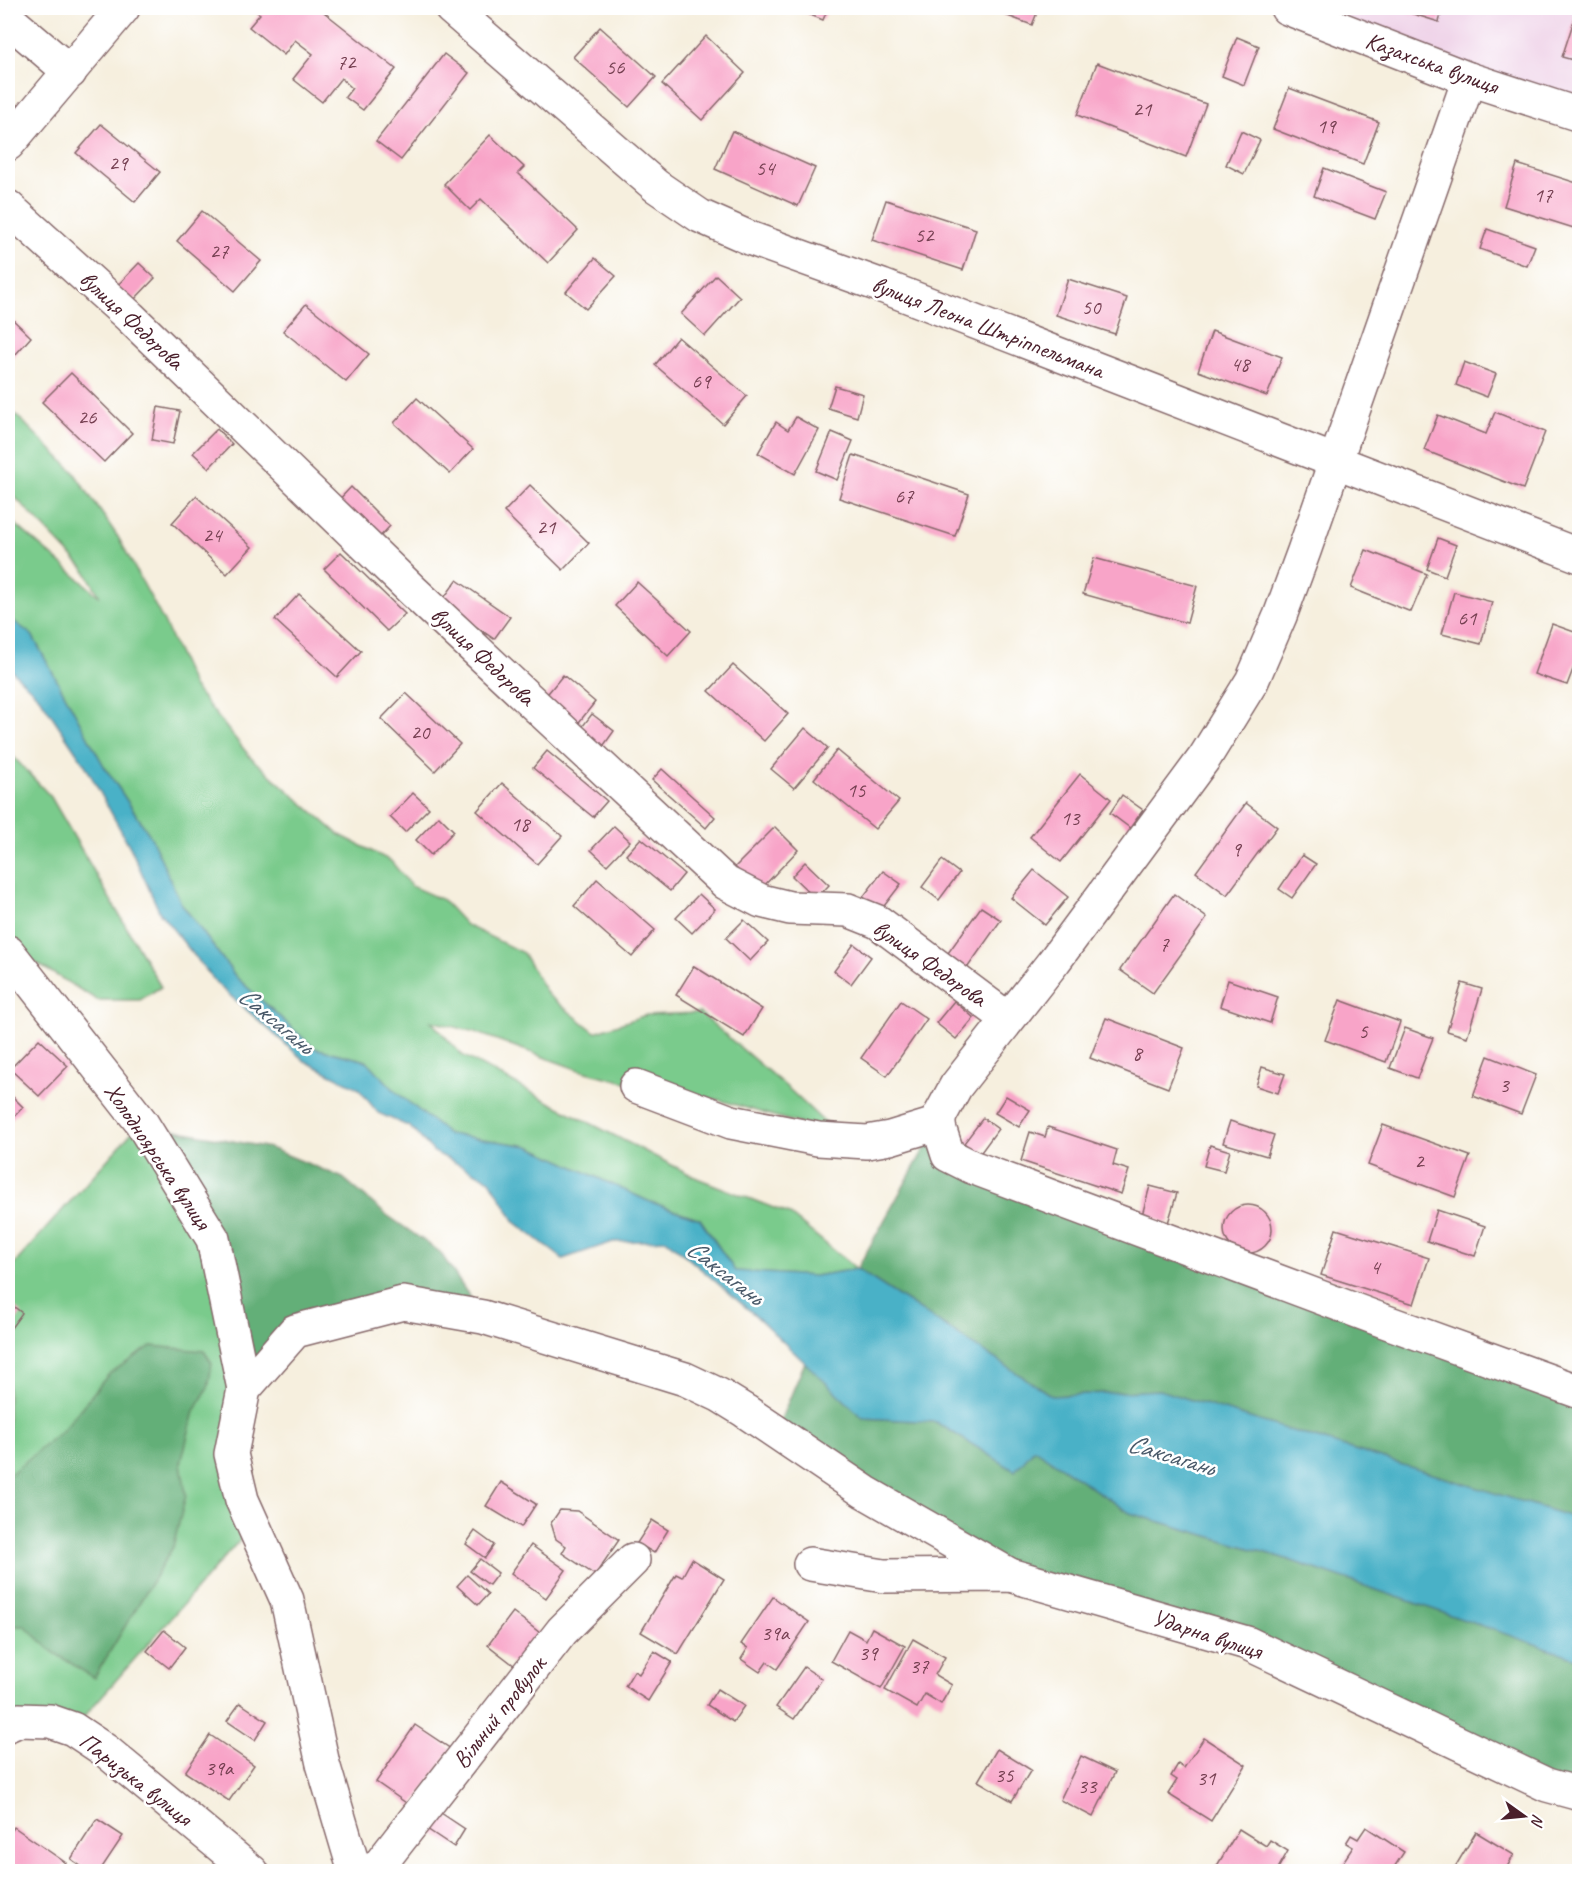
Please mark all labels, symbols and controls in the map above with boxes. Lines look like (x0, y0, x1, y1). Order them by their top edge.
street label: Казахська вулиця (1361, 25, 1504, 102)
house number: 72 (337, 49, 357, 75)
house number: 56 (606, 54, 625, 80)
house number: 21 (1133, 96, 1153, 122)
house number: 19 (1317, 113, 1337, 139)
house number: 29 (109, 150, 129, 176)
house number: 54 (756, 155, 777, 181)
house number: 17 (1534, 182, 1554, 208)
house number: 52 (915, 222, 935, 248)
house number: 27 (210, 238, 230, 264)
street label: вулиця Федорова (74, 264, 192, 377)
street label: вулиця Леона Штріппельмана (868, 269, 1110, 386)
house number: 50 (1082, 294, 1102, 320)
house number: 48 (1231, 351, 1252, 377)
house number: 69 (692, 368, 712, 394)
house number: 26 (78, 404, 97, 430)
house number: 67 (895, 483, 915, 509)
house number: 21 (537, 514, 557, 540)
house number: 24 (203, 522, 224, 548)
street label: вулиця Федорова (425, 600, 543, 713)
house number: 61 (1458, 605, 1478, 631)
house number: 20 (411, 719, 431, 745)
house number: 15 (847, 777, 867, 803)
house number: 13 (1061, 805, 1081, 831)
house number: 18 (511, 811, 532, 837)
house number: 9 (1231, 836, 1242, 862)
street label: вулиця Федорова (867, 913, 994, 1014)
house number: 7 (1159, 931, 1170, 957)
water label: Саксагань (232, 979, 323, 1063)
house number: 5 (1358, 1018, 1369, 1044)
house number: 8 (1132, 1040, 1144, 1066)
house number: 3 (1499, 1072, 1510, 1098)
street label: Холодноярська вулиця (98, 1077, 219, 1236)
house number: 2 (1414, 1148, 1425, 1174)
water label: Саксагань (680, 1232, 772, 1314)
house number: 4 (1370, 1254, 1382, 1280)
water label: Саксагань (1124, 1426, 1221, 1485)
street label: Ударна вулиця (1148, 1602, 1267, 1666)
house number: 39а (761, 1620, 791, 1646)
house number: 39 (859, 1640, 879, 1666)
street label: Вільний провулок (446, 1648, 554, 1774)
house number: 37 (910, 1653, 930, 1679)
street label: Паризька вулиця (73, 1726, 200, 1834)
house number: 39а (205, 1755, 235, 1781)
house number: 35 (995, 1762, 1015, 1788)
house number: 31 (1197, 1765, 1217, 1791)
house number: 33 (1078, 1773, 1098, 1799)
north arrow (1494, 1786, 1554, 1846)
text: N (1526, 1812, 1548, 1830)

